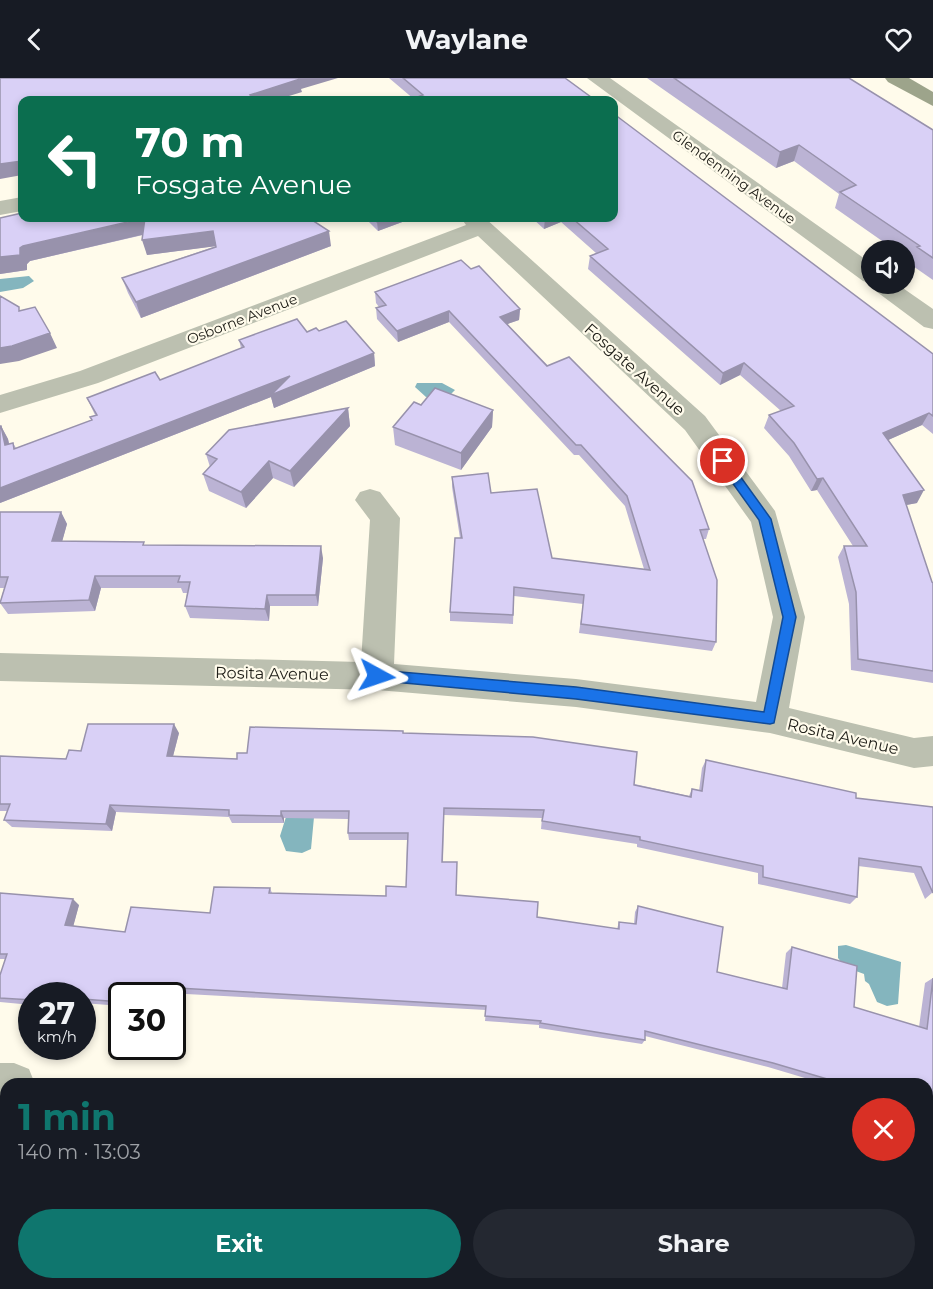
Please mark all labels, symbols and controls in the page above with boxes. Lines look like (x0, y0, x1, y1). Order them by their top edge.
icon: back (18, 23, 51, 56)
text: Waylane (405, 23, 528, 56)
icon: heart (882, 23, 915, 56)
text: 70 m (135, 116, 245, 168)
icon: left (36, 120, 114, 198)
street label: Glendenning Avenue (669, 126, 799, 228)
text: Fosgate Avenue (135, 168, 352, 201)
map controls (861, 240, 915, 294)
button: sound (861, 240, 915, 294)
street label: Osborne Avenue (184, 290, 300, 348)
street label: Fosgate Avenue (581, 319, 689, 419)
pin (697, 435, 748, 486)
icon: arrive (706, 444, 739, 477)
position arrow (345, 644, 409, 708)
street label: Rosita Avenue (215, 663, 329, 684)
street label: Rosita Avenue (785, 714, 900, 759)
speed limit sign: 30 (108, 982, 186, 1060)
text: 27 (39, 995, 75, 1032)
text: km/h (37, 1027, 77, 1046)
text: 1 min (18, 1095, 116, 1139)
button: close (852, 1098, 915, 1161)
text: 140 m · 13:03 (18, 1140, 141, 1164)
button: Exit (18, 1209, 461, 1278)
button: Share (473, 1209, 915, 1278)

